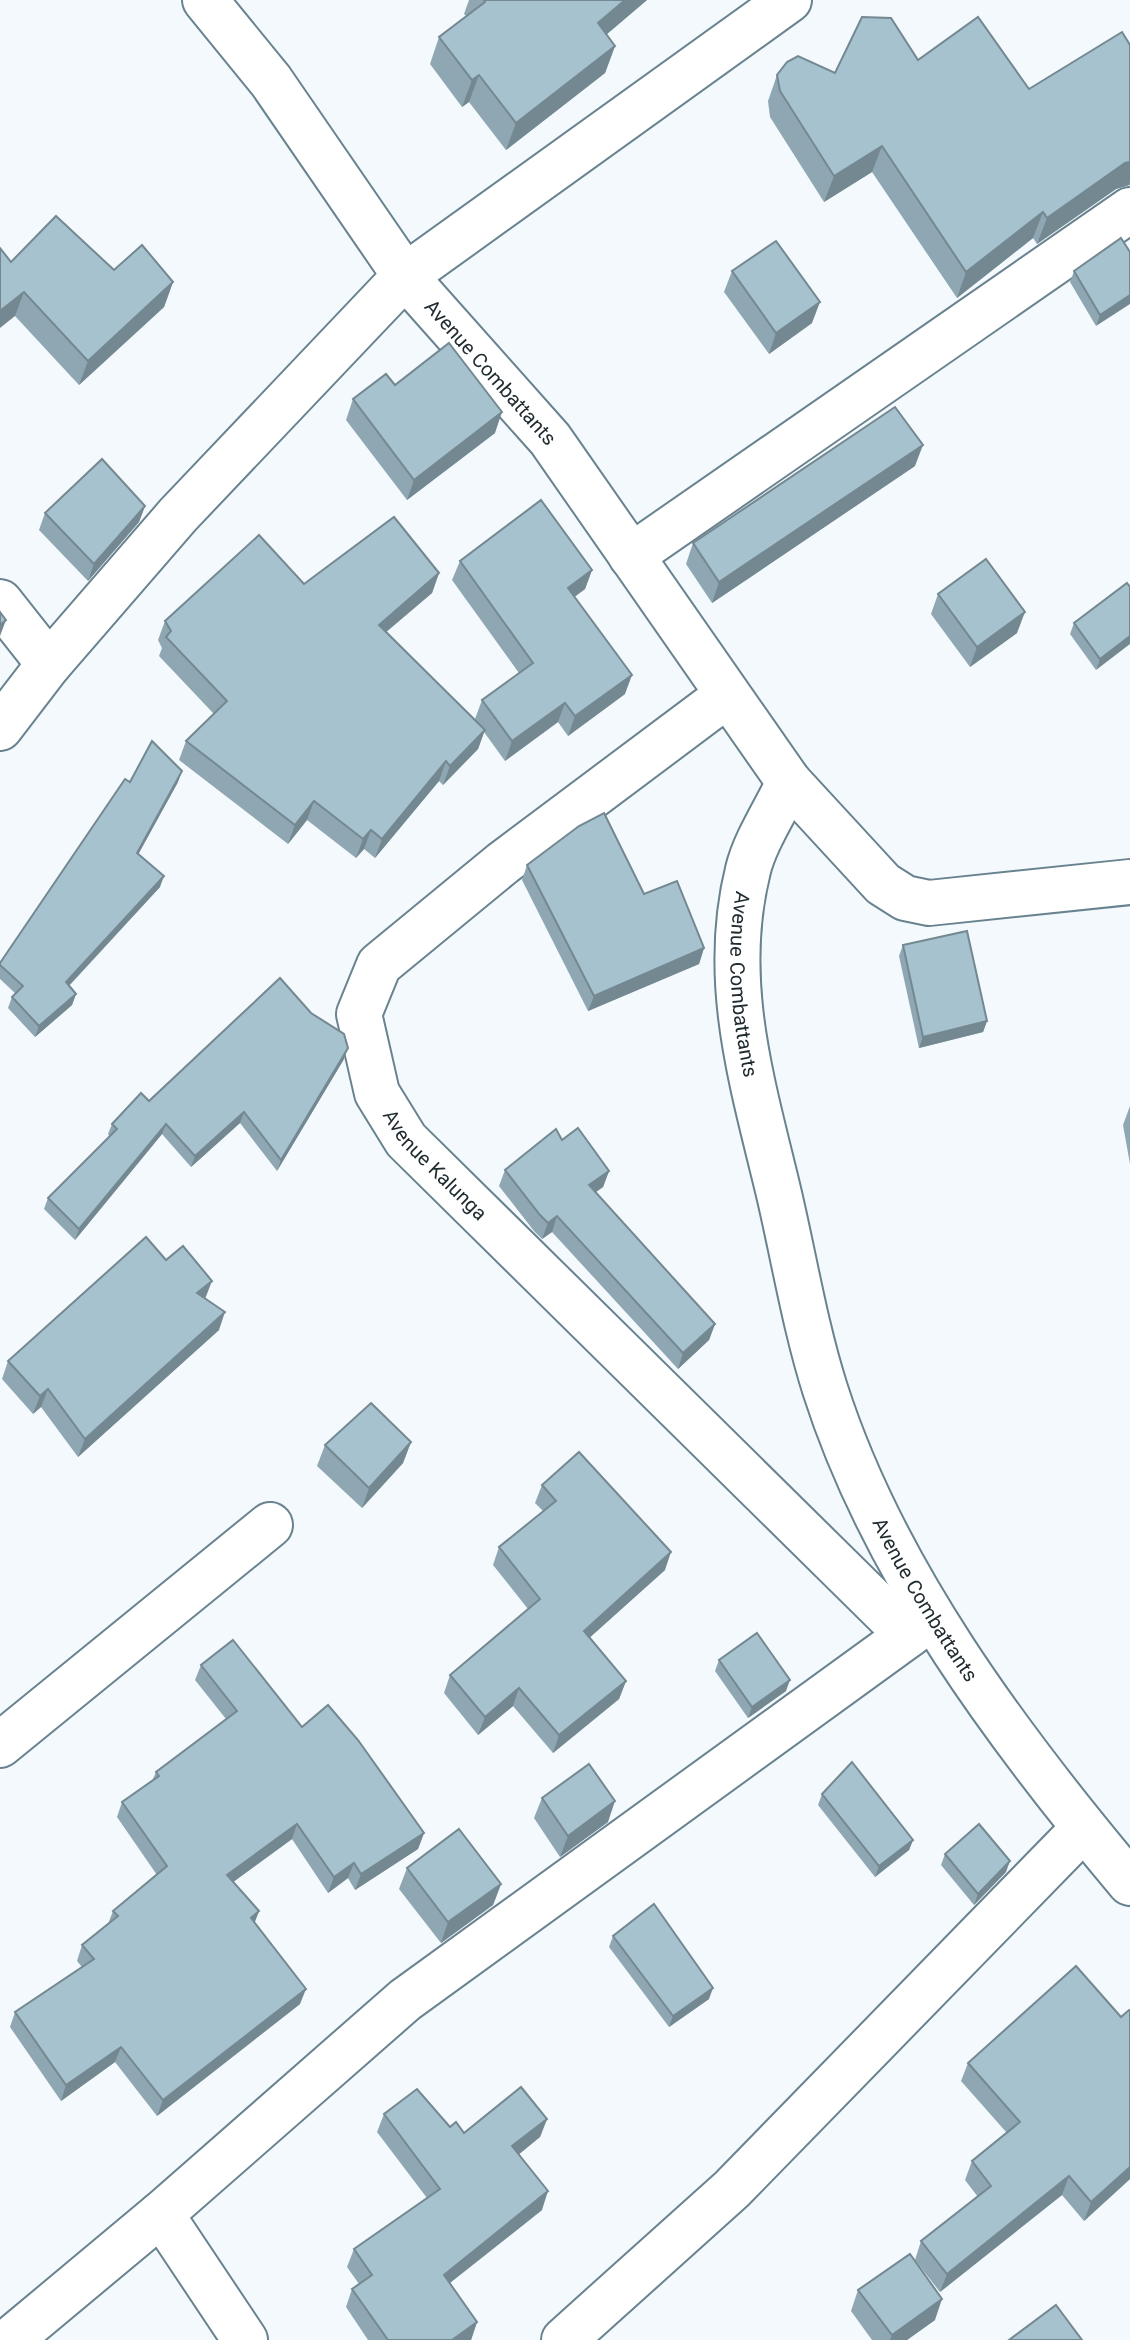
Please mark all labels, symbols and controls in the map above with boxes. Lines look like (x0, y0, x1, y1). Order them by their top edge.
street label: Avenue Combattants (420, 295, 562, 450)
street label: Avenue Combattants (725, 890, 763, 1079)
street label: Avenue Kalunga (378, 1105, 492, 1225)
street label: Avenue Combattants (867, 1514, 983, 1686)

